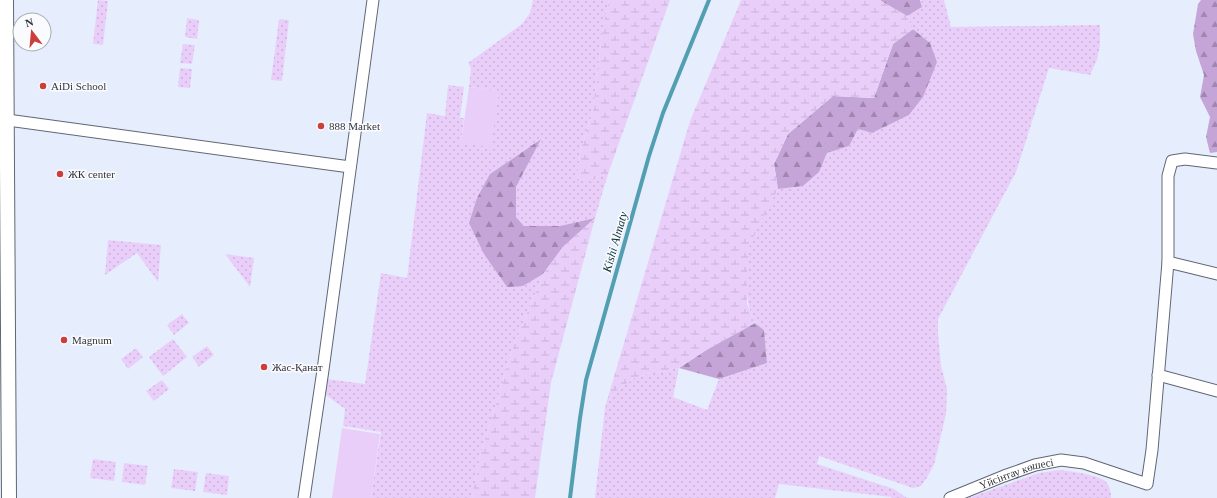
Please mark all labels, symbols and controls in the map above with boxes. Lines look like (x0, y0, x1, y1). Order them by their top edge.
north arrow (12, 12, 52, 52)
text: N (24, 16, 35, 29)
place label: AiDi School (51, 80, 106, 92)
marker: AiDi School (38, 81, 48, 91)
place label: 888 Market (329, 120, 380, 132)
marker: 888 Market (316, 121, 326, 131)
place label: ЖК center (68, 168, 115, 180)
marker: ЖК center (55, 169, 65, 179)
water label: Kіshі Almaty (599, 209, 631, 275)
place label: Magnum (72, 334, 112, 346)
marker: Magnum (59, 335, 69, 345)
place label: Жас-Қанат (272, 361, 323, 373)
marker: Жас-Қанат (259, 362, 269, 372)
street label: Үйсінтау көшесі (978, 456, 1054, 491)

